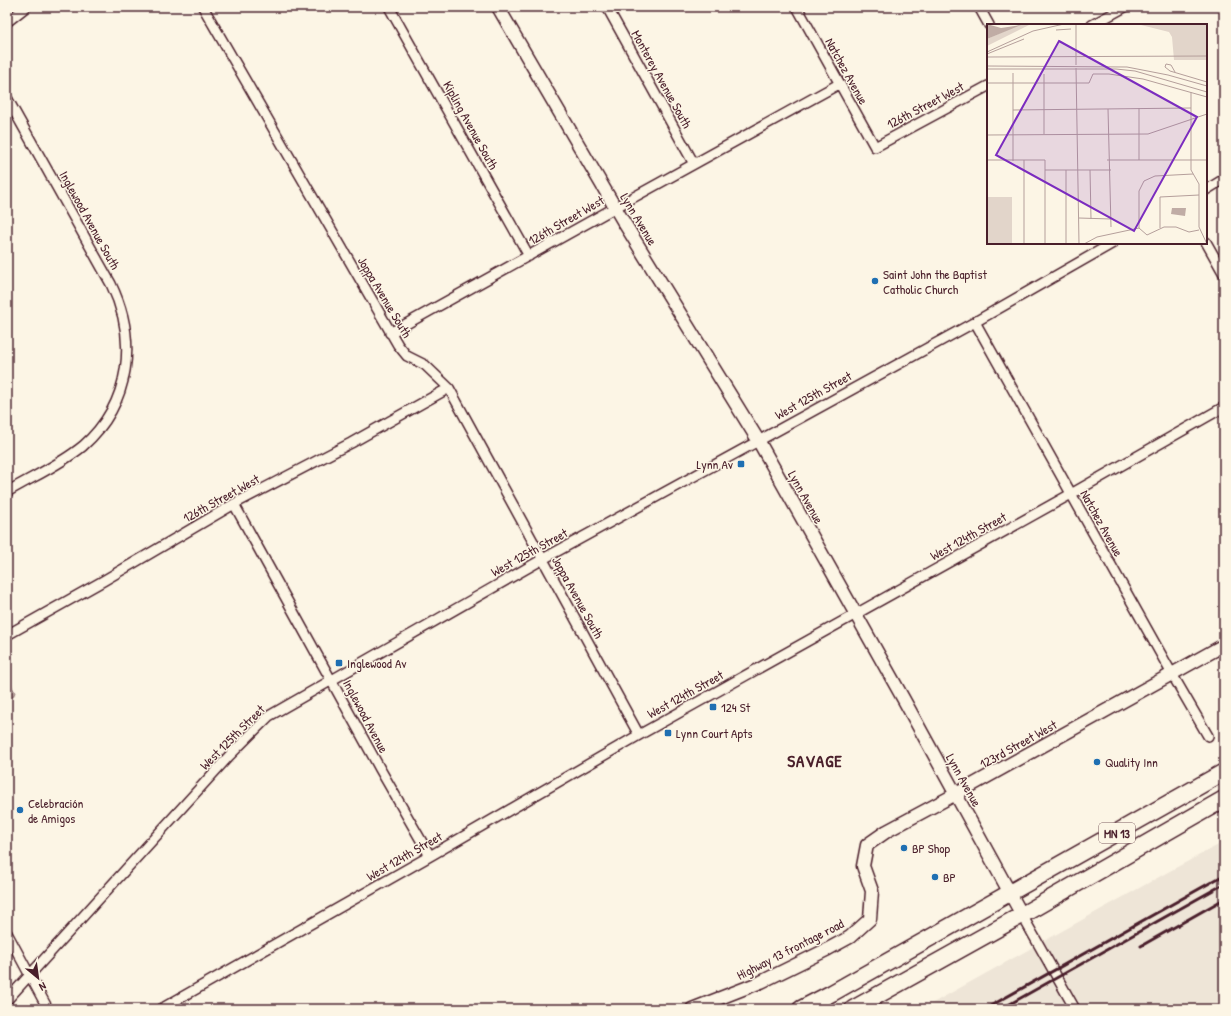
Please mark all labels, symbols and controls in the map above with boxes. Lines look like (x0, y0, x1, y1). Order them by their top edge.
inset map (987, 24, 1207, 244)
street label: Monterey Avenue South (628, 27, 697, 132)
street label: Natchez Avenue (821, 34, 873, 108)
street label: 126th Street West (883, 77, 967, 133)
street label: Kipling Avenue South (439, 78, 503, 173)
street label: Inglewood Avenue South (55, 167, 125, 273)
street label: Lynn Avenue (616, 189, 662, 249)
street label: 126th Street West (525, 191, 608, 249)
street label: Joppa Avenue South (354, 253, 417, 341)
place label: Saint John the Baptist Catholic Church (883, 265, 987, 298)
marker: Saint John the Baptist Catholic Church (870, 276, 880, 286)
street label: West 125th Street (771, 366, 855, 424)
place label: Lynn Av (696, 455, 734, 473)
marker: Lynn Av (736, 459, 746, 469)
street label: Lynn Avenue (784, 467, 828, 527)
street label: 126th Street West (180, 469, 263, 526)
street label: Natchez Avenue (1076, 486, 1128, 560)
street label: West 124th Street (927, 507, 1010, 564)
street label: West 125th Street (487, 523, 571, 581)
street label: Joppa Avenue South (548, 553, 608, 642)
place label: Inglewood Av (347, 654, 407, 672)
marker: Inglewood Av (334, 658, 344, 668)
street label: West 124th Street (644, 665, 727, 722)
street label: Inglewood Avenue (339, 676, 393, 756)
place label: 124 St (721, 698, 751, 716)
street label: West 125th Street (196, 700, 269, 773)
marker: 124 St (708, 702, 718, 712)
street label: 123rd Street West (976, 715, 1060, 773)
place label: Lynn Court Apts (676, 724, 753, 742)
marker: Lynn Court Apts (663, 728, 673, 738)
district label: SAVAGE (787, 749, 843, 772)
street label: Lynn Avenue (942, 750, 986, 810)
place label: Quality Inn (1105, 753, 1158, 771)
marker: Quality Inn (1092, 757, 1102, 767)
place label: Celebración de Amigos (28, 794, 84, 827)
marker: Celebración de Amigos (15, 805, 25, 815)
road number: MN 13 (1099, 823, 1135, 843)
street label: West 124th Street (363, 827, 446, 885)
place label: BP Shop (912, 839, 951, 857)
marker: BP Shop (899, 843, 909, 853)
place label: BP (943, 868, 956, 886)
marker: BP (930, 872, 940, 882)
street label: Highway 13 frontage road (733, 914, 847, 984)
north arrow (18, 958, 58, 998)
text: N (37, 979, 49, 994)

